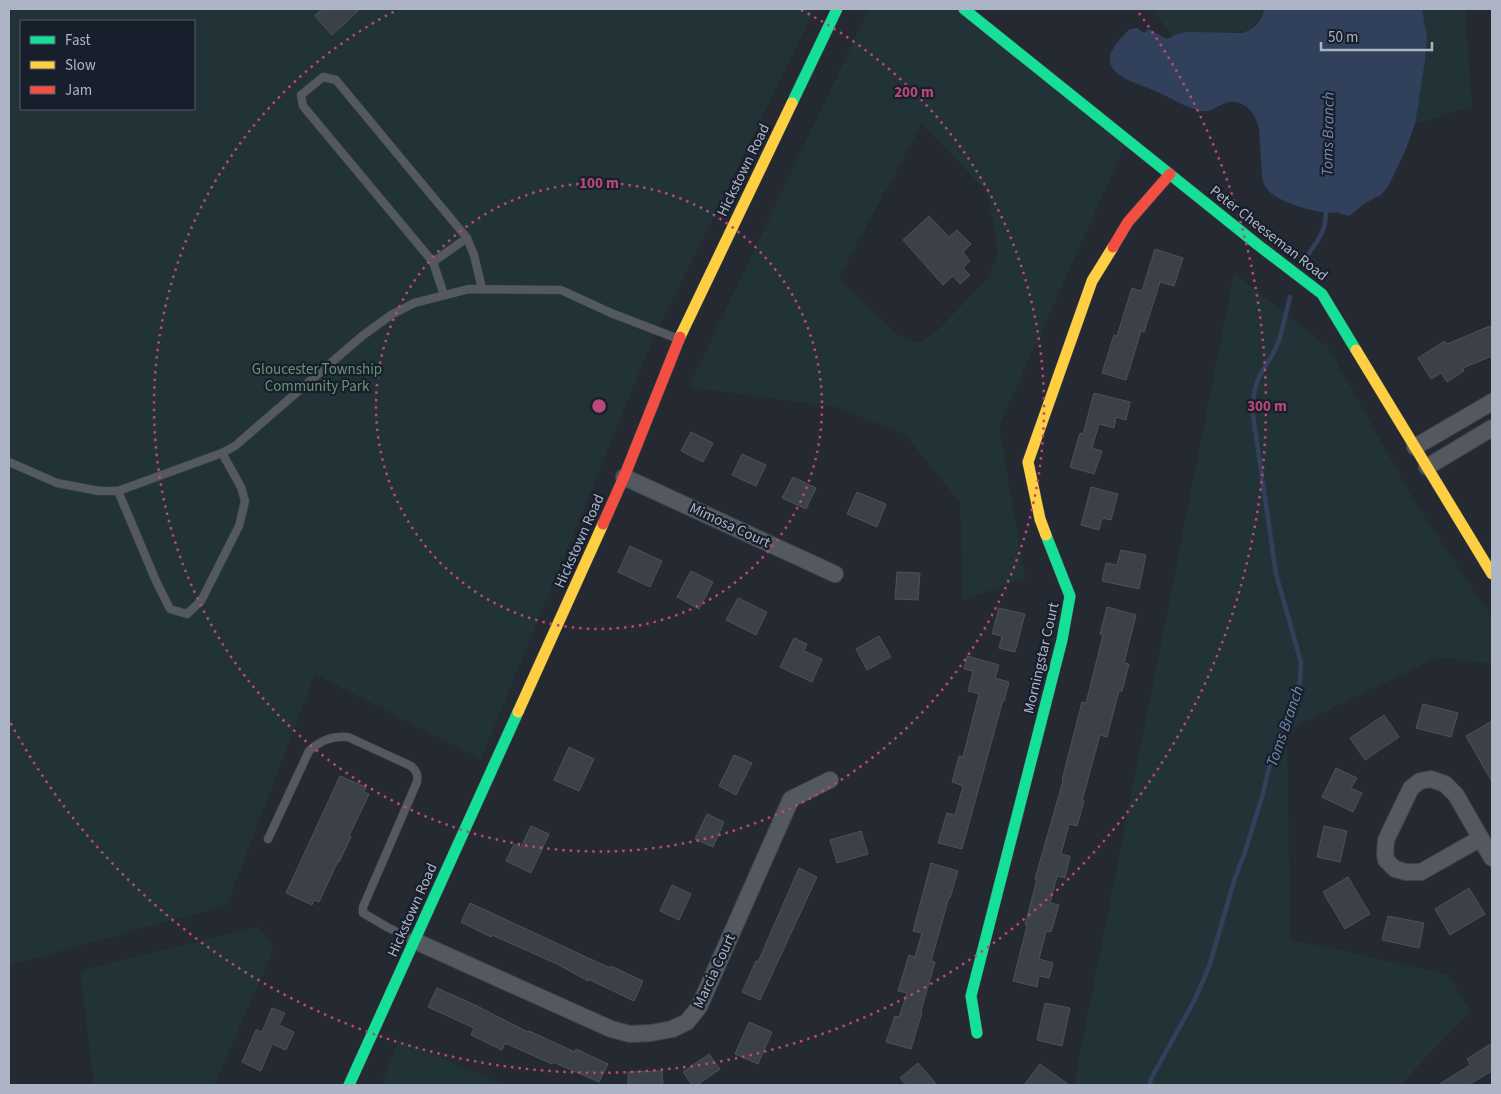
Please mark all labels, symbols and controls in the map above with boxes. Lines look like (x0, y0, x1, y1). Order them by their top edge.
legend (20, 20, 195, 110)
scale bar (1321, 20, 1432, 52)
text: 50 m (1328, 27, 1358, 48)
text: Fast (65, 30, 91, 51)
text: Slow (65, 55, 96, 76)
text: Jam (65, 80, 92, 101)
text: 200 m (894, 82, 934, 103)
water label: Toms Branch (1316, 92, 1340, 176)
street label: Hickstown Road (712, 120, 775, 220)
text: 100 m (579, 173, 619, 194)
street label: Peter Cheeseman Road (1205, 181, 1332, 286)
park label: Gloucester Township Community Park (252, 359, 382, 397)
text: 300 m (1247, 396, 1287, 417)
centre of rings (590, 397, 608, 415)
street label: Hickstown Road (549, 491, 610, 592)
street label: Mimosa Court (686, 498, 774, 553)
street label: Morningstar Court (1018, 600, 1064, 716)
water label: Toms Branch (1261, 683, 1309, 770)
street label: Hickstown Road (382, 860, 443, 961)
street label: Marcia Court (688, 931, 741, 1012)

